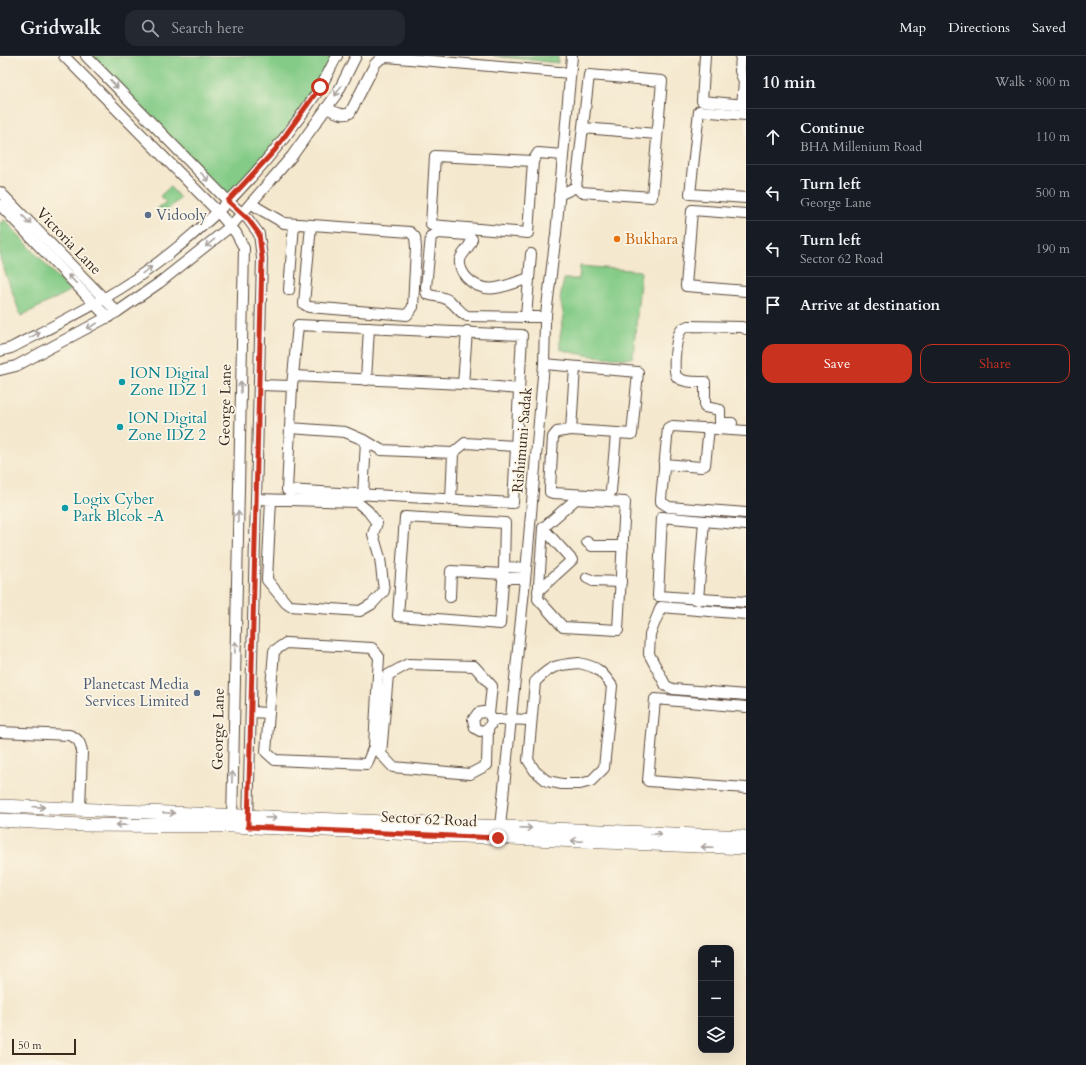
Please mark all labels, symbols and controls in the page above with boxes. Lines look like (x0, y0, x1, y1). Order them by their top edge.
search box (125, 10, 405, 46)
text: Gridwalk (20, 15, 101, 41)
icon: search (139, 17, 161, 39)
text: Search here (171, 18, 244, 38)
text: Map (900, 18, 926, 37)
text: Directions (948, 18, 1010, 37)
text: Saved (1032, 18, 1066, 37)
text: 10 min (762, 71, 816, 94)
text: Walk · 800 m (995, 73, 1070, 91)
route start (311, 78, 329, 96)
one-way arrow (109, 79, 118, 89)
one-way arrow (333, 85, 341, 97)
text: Continue (800, 118, 865, 138)
icon: ahead (762, 126, 784, 148)
text: 110 m (1036, 128, 1070, 146)
text: BHA Millenium Road (800, 138, 922, 156)
one-way arrow (200, 172, 209, 182)
text: Turn left (800, 174, 861, 194)
icon: left (762, 182, 784, 204)
text: 500 m (1036, 184, 1070, 202)
text: George Lane (800, 194, 871, 212)
street label: Victoria Lane (32, 203, 106, 279)
place label: Vidooly (156, 205, 207, 225)
marker: Vidooly (143, 210, 153, 220)
one-way arrow (22, 215, 32, 225)
place label: Bukhara (625, 229, 679, 249)
text: Turn left (800, 230, 861, 250)
marker: Bukhara (612, 234, 622, 244)
icon: left (762, 238, 784, 260)
one-way arrow (204, 239, 215, 248)
text: 190 m (1036, 240, 1070, 258)
text: Sector 62 Road (800, 250, 883, 268)
one-way arrow (142, 266, 153, 274)
one-way arrow (67, 274, 76, 284)
icon: arrive (762, 294, 784, 316)
text: Arrive at destination (800, 295, 940, 315)
one-way arrow (86, 323, 98, 330)
one-way arrow (29, 331, 41, 339)
button: Save (762, 344, 912, 383)
button: Share (920, 344, 1070, 383)
place label: ION Digital Zone IDZ 1 (130, 363, 209, 400)
street label: George Lane (214, 363, 236, 446)
marker: ION Digital Zone IDZ 1 (117, 377, 127, 387)
one-way arrow (237, 381, 245, 394)
street label: Rishimuni Sadak (507, 386, 537, 494)
place label: ION Digital Zone IDZ 2 (128, 408, 207, 445)
marker: ION Digital Zone IDZ 2 (115, 422, 125, 432)
place label: Logix Cyber Park Blcok -A (73, 489, 165, 526)
marker: Logix Cyber Park Blcok -A (60, 503, 70, 513)
one-way arrow (234, 511, 242, 524)
one-way arrow (231, 641, 239, 654)
place label: Planetcast Media Services Limited (83, 674, 190, 711)
street label: George Lane (207, 687, 229, 770)
marker: Planetcast Media Services Limited (192, 688, 202, 698)
one-way arrow (229, 771, 236, 784)
one-way arrow (32, 804, 45, 811)
street label: Sector 62 Road (381, 807, 477, 831)
one-way arrow (162, 810, 175, 817)
one-way arrow (264, 814, 277, 822)
one-way arrow (116, 821, 129, 829)
one-way arrow (519, 825, 532, 832)
route end (489, 829, 507, 847)
one-way arrow (649, 830, 662, 837)
one-way arrow (571, 838, 584, 845)
one-way arrow (701, 843, 714, 851)
map controls (698, 945, 734, 1053)
button: + (698, 945, 734, 981)
button: − (698, 981, 734, 1017)
button: layers (698, 1017, 734, 1053)
scale bar (12, 1037, 76, 1056)
text: 50 m (18, 1038, 42, 1053)

